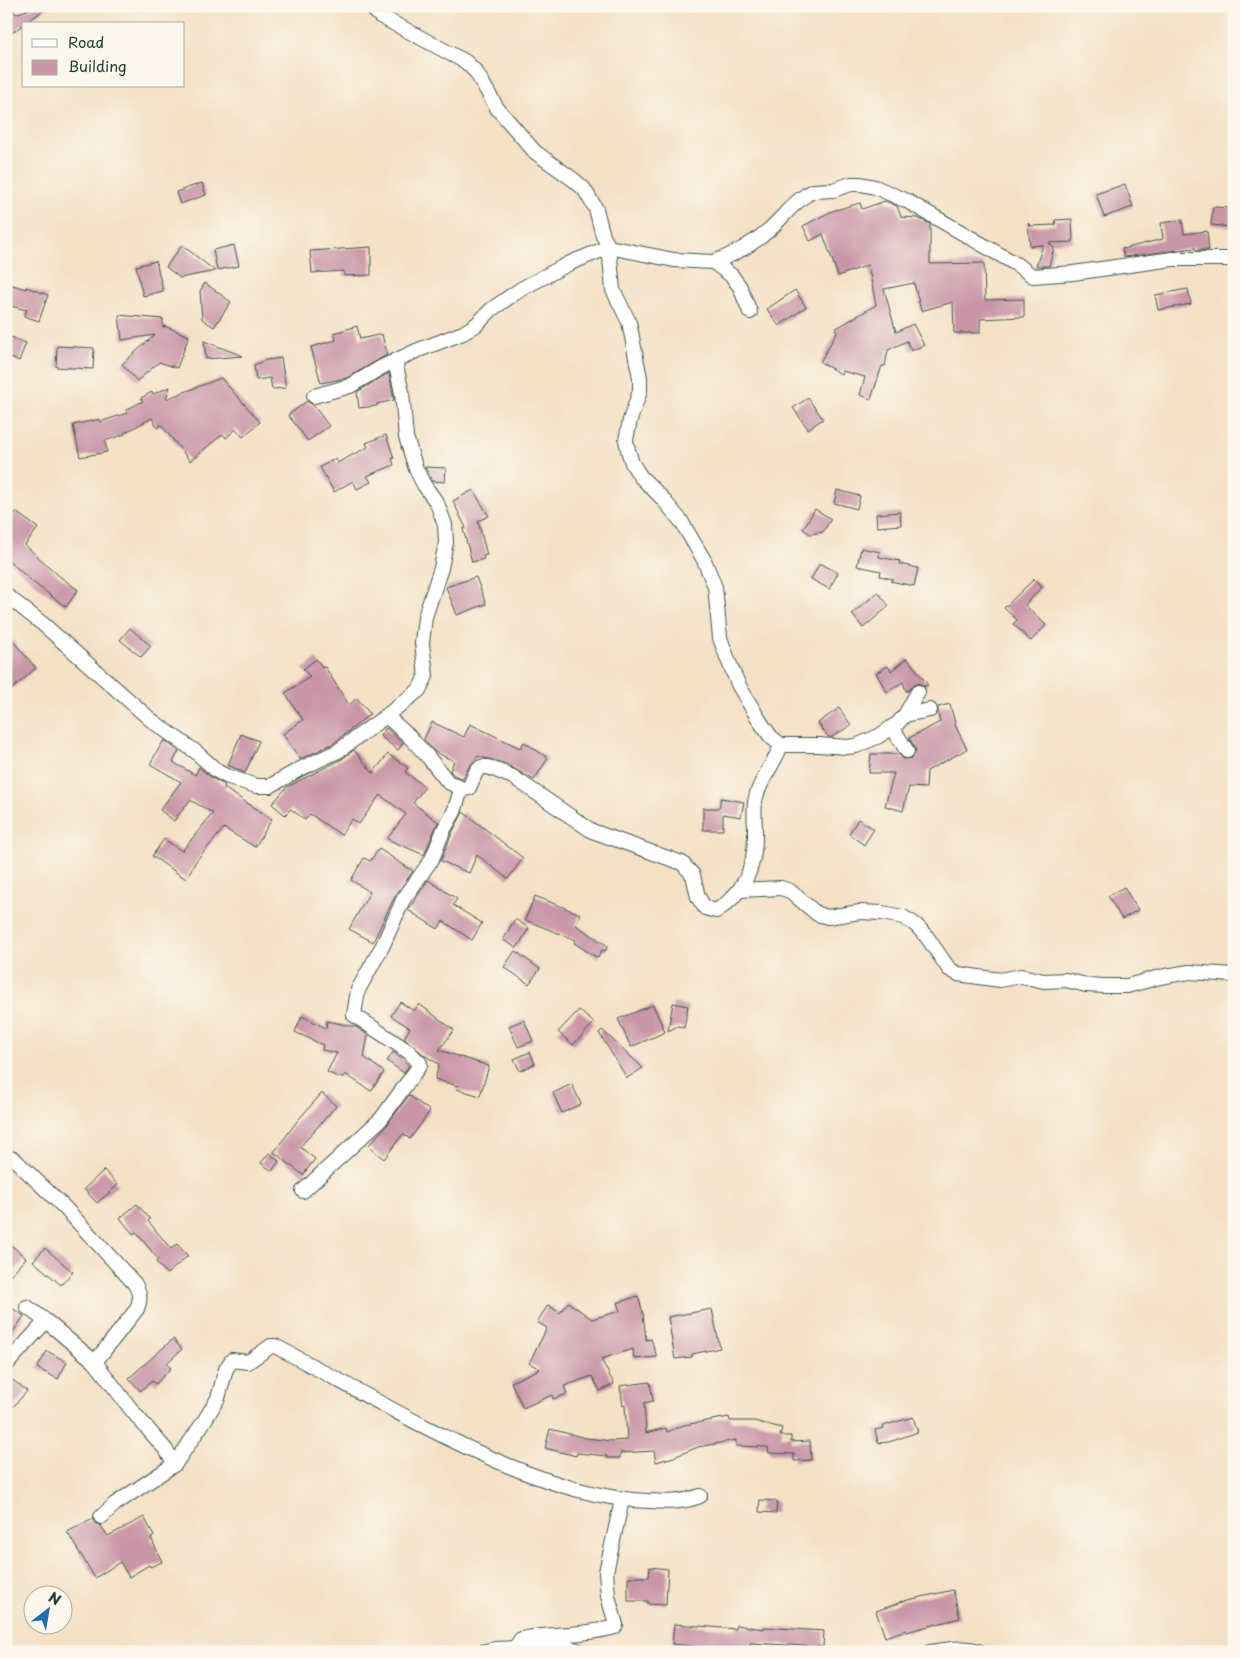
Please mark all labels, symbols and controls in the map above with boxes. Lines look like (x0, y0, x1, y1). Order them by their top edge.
legend (22, 22, 185, 88)
text: Road (68, 30, 104, 53)
text: Building (68, 54, 127, 77)
north arrow (22, 1586, 72, 1636)
text: N (45, 1587, 65, 1610)

